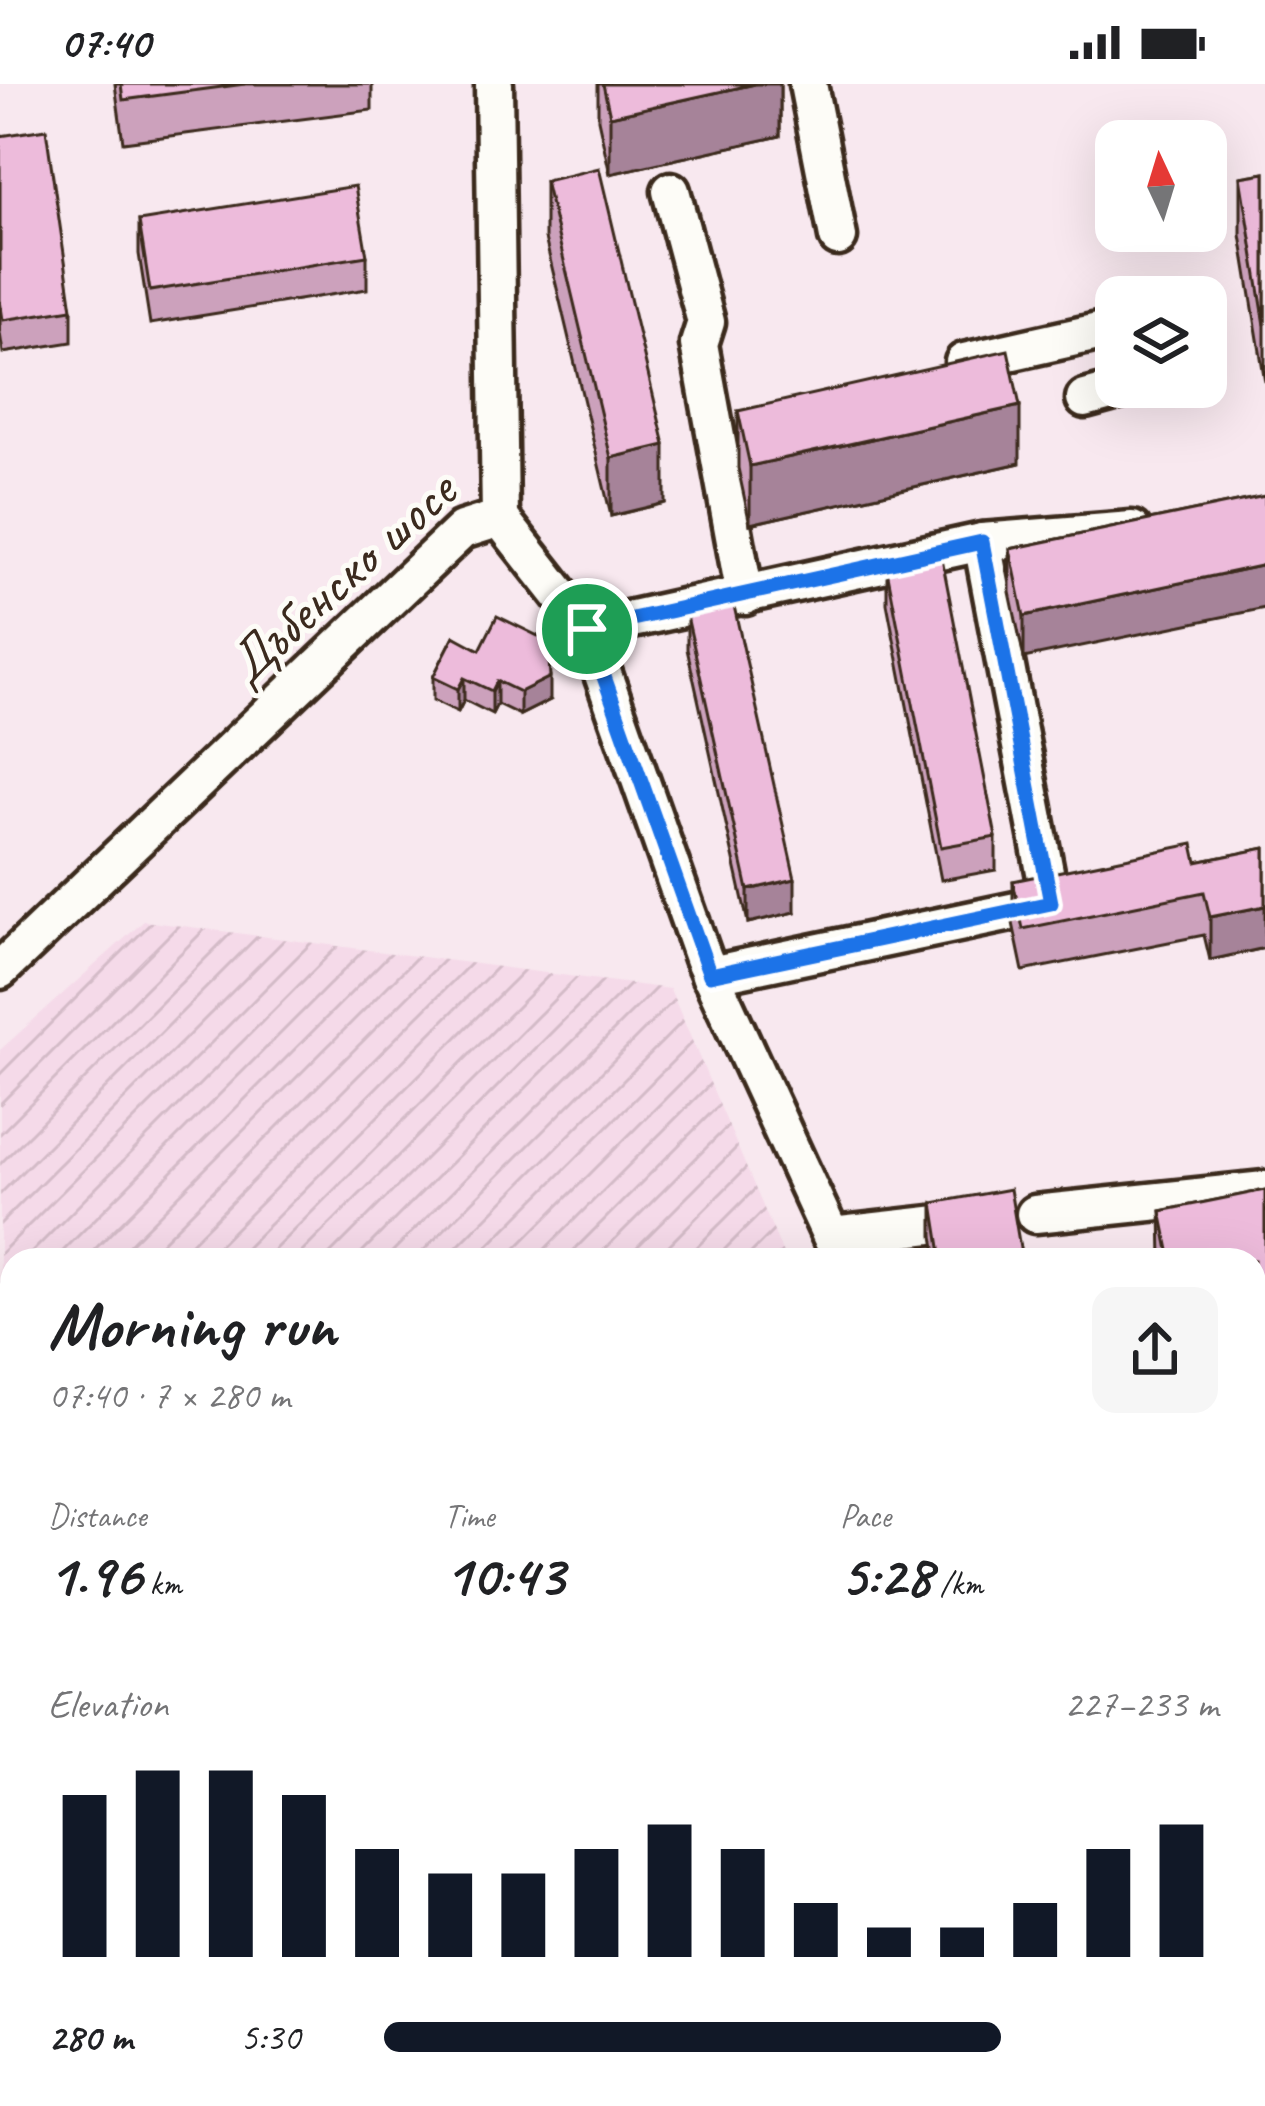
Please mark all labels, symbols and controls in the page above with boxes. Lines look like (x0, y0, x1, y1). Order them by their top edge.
text: 07:40 (60, 14, 150, 71)
north arrow (1095, 120, 1227, 252)
map controls (1095, 120, 1227, 408)
button: layers (1095, 276, 1227, 408)
street label: Дъбенско шосе (211, 453, 473, 700)
pin (536, 578, 638, 680)
icon: arrive (554, 596, 620, 662)
text: Morning run (48, 1284, 336, 1367)
button: share (1092, 1287, 1218, 1413)
text: 07:40 · 7 × 280 m (48, 1371, 290, 1420)
text: Distance (48, 1495, 146, 1537)
text: Time (444, 1495, 495, 1537)
text: Pace (840, 1495, 891, 1537)
text: 1.96 (48, 1537, 141, 1613)
text: 10:43 (444, 1537, 564, 1613)
text: 5:28 (840, 1537, 932, 1613)
text: km (141, 1563, 182, 1605)
text: /km (932, 1563, 983, 1605)
text: Elevation (48, 1680, 168, 1729)
text: 227–233 m (1064, 1680, 1218, 1729)
text: 280 m (48, 2013, 132, 2062)
text: 5:30 (240, 2013, 300, 2062)

